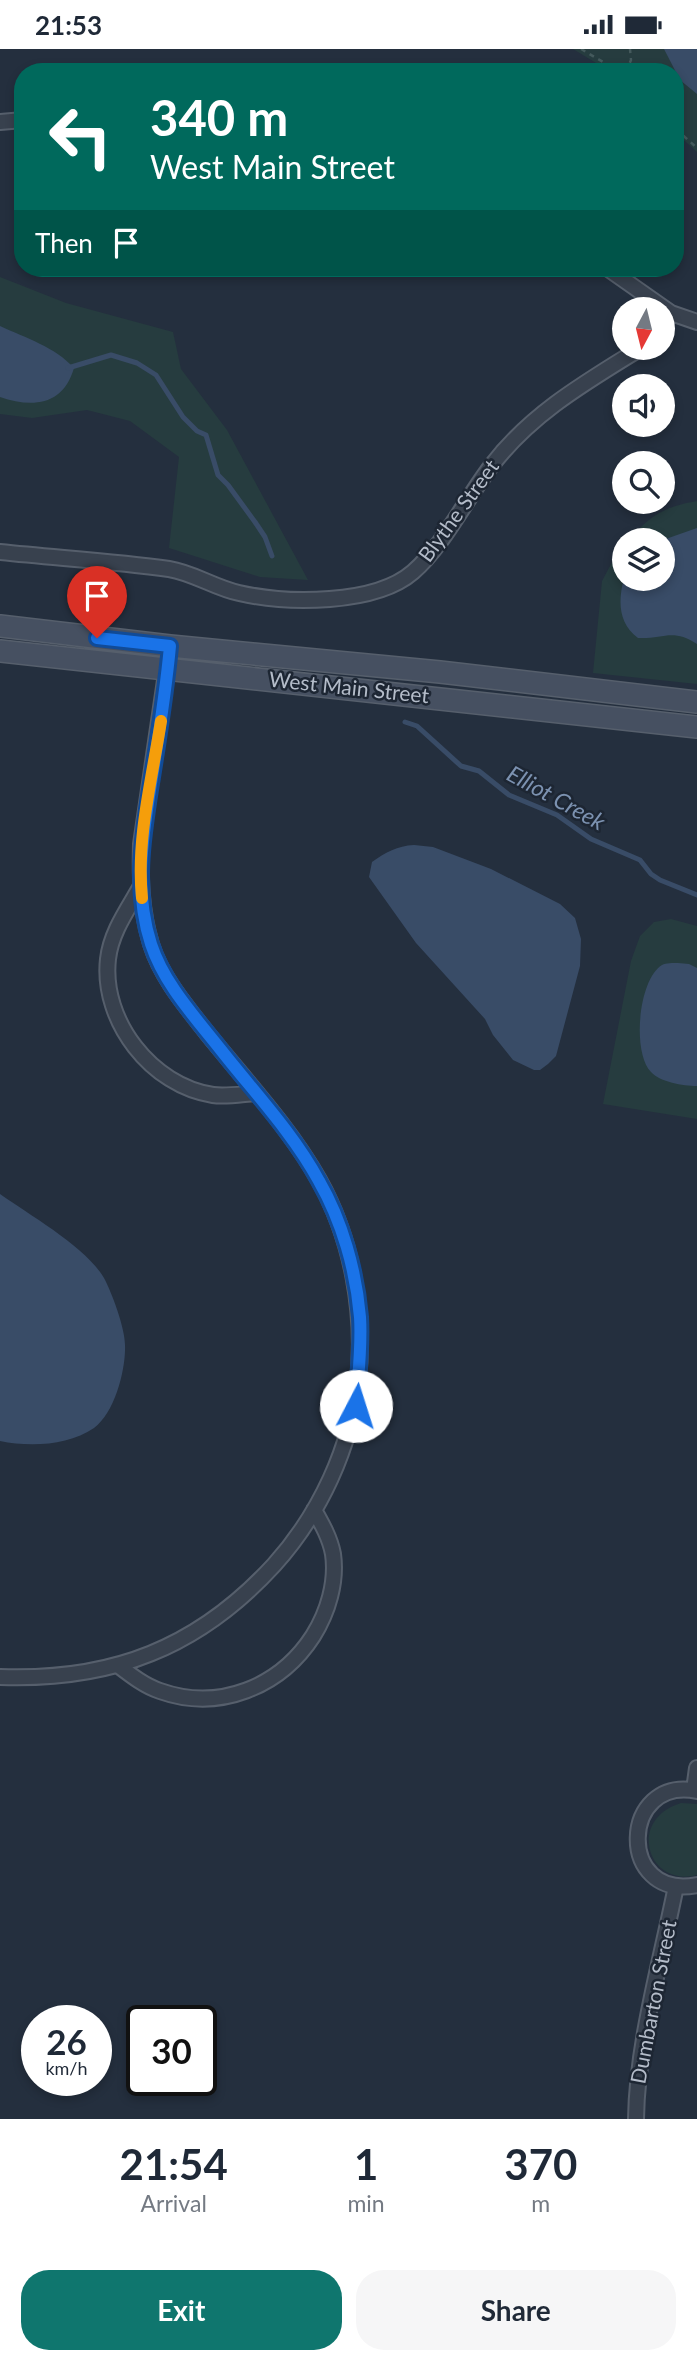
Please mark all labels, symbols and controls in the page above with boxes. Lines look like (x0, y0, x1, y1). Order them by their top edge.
text: 21:53 (35, 9, 102, 41)
text: 340 m (150, 88, 288, 146)
icon: left (35, 91, 126, 182)
text: West Main Street (150, 147, 395, 186)
icon: arrive (107, 224, 145, 262)
text: Then (35, 227, 93, 259)
north arrow (612, 297, 676, 361)
map controls (612, 297, 675, 591)
button: sound (612, 374, 675, 437)
button: search (612, 451, 675, 514)
street label: Blythe Street (412, 454, 503, 566)
button: layers (612, 528, 675, 591)
pin (67, 566, 127, 638)
icon: arrive (78, 577, 116, 615)
street label: West Main Street (268, 666, 431, 707)
water label: Elliot Creek (503, 759, 611, 836)
position arrow (319, 1369, 393, 1443)
street label: Dumbarton Street (624, 1917, 681, 2086)
speed limit sign: 30 (126, 2005, 217, 2096)
text: 26 (46, 2020, 87, 2062)
text: km/h (45, 2057, 88, 2079)
text: 21:54 (120, 2139, 228, 2189)
text: 1 (354, 2139, 378, 2189)
text: 370 (504, 2139, 577, 2189)
text: Arrival (141, 2189, 207, 2217)
text: min (347, 2189, 385, 2217)
text: m (531, 2189, 550, 2217)
button: Exit (21, 2270, 342, 2350)
button: Share (356, 2270, 676, 2350)

